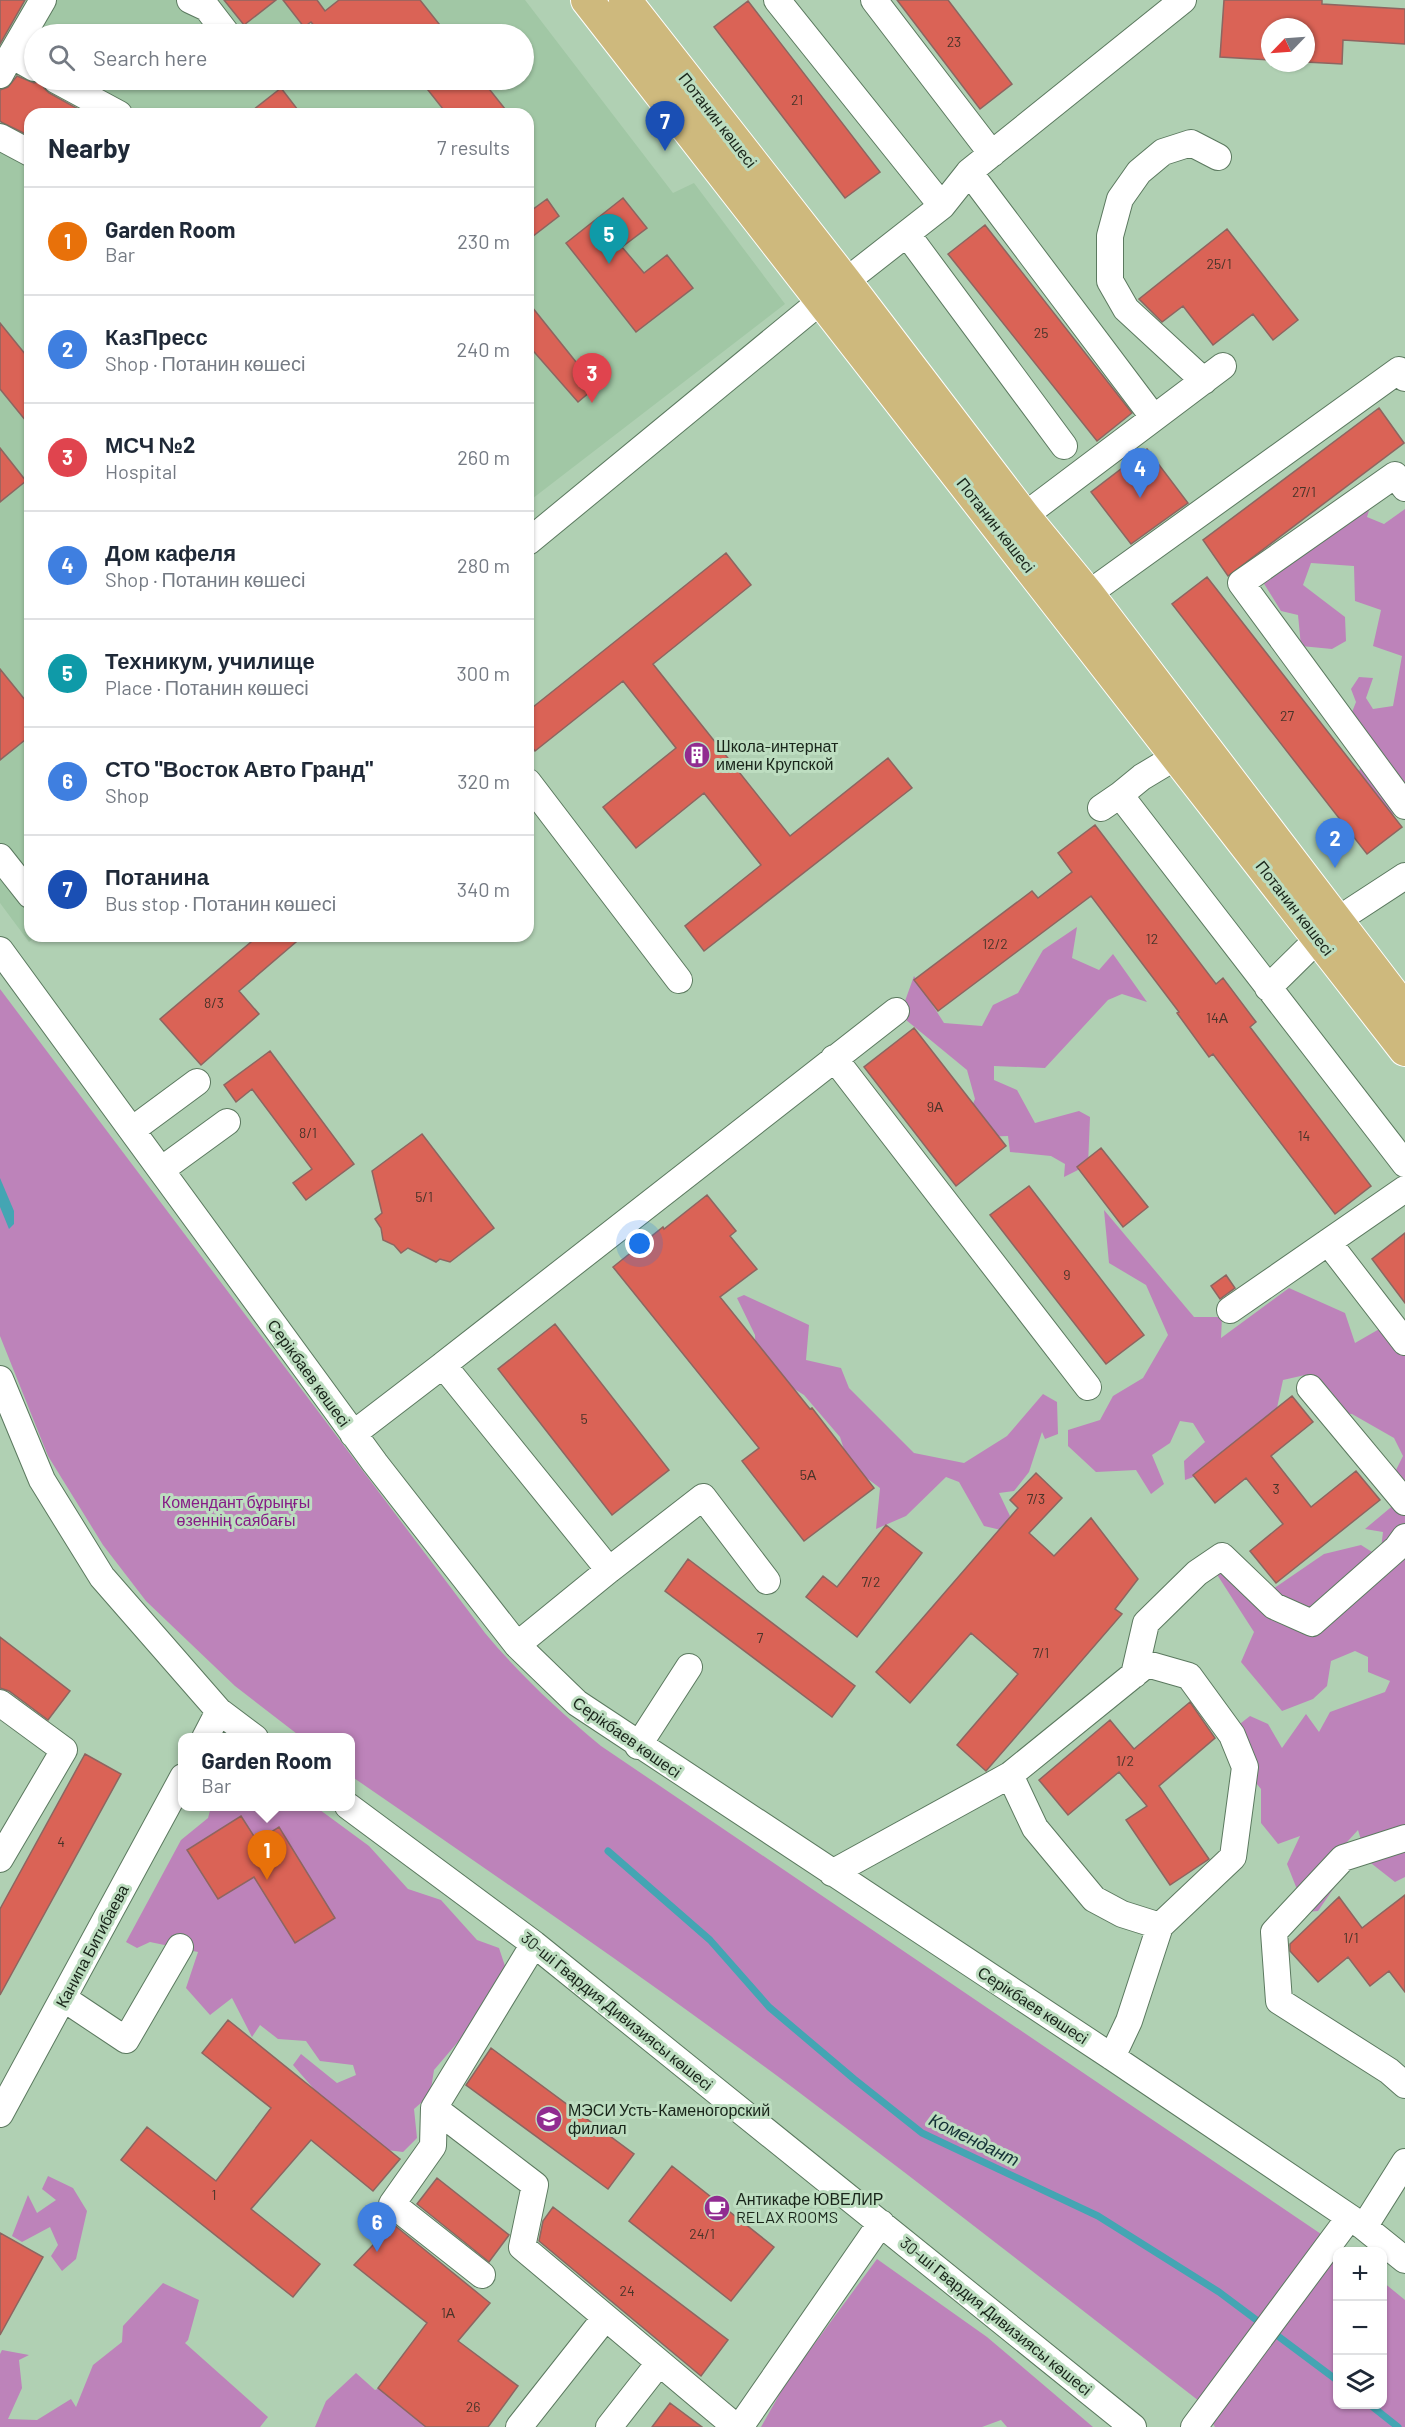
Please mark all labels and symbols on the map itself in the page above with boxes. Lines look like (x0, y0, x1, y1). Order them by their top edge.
north arrow (1261, 18, 1315, 72)
house number: 23 (947, 33, 961, 50)
street label: Потанин көшесі (675, 68, 761, 171)
house number: 21 (791, 91, 803, 108)
pin: 7 (646, 102, 684, 151)
pin: 5 (590, 214, 628, 264)
house number: 25/1 (1206, 255, 1232, 272)
house number: 25 (1034, 324, 1048, 341)
pin: 3 (572, 354, 612, 403)
pin: 4 (1120, 448, 1160, 498)
street label: Потанин көшесі (953, 473, 1039, 576)
house number: 27/1 (1292, 483, 1316, 500)
house number: 27 (1280, 707, 1294, 724)
place label: Школа-интернат имени Крупской (716, 736, 839, 773)
building icon: Школа-интернат имени Крупской (682, 740, 712, 770)
pin: 2 (1316, 818, 1354, 868)
street label: Потанин көшесі (1252, 856, 1338, 959)
house number: 12 (1146, 930, 1158, 947)
house number: 12/2 (982, 935, 1008, 952)
house number: 8/3 (204, 994, 224, 1011)
house number: 14А (1206, 1009, 1229, 1026)
house number: 9А (927, 1098, 944, 1115)
house number: 8/1 (299, 1124, 317, 1141)
house number: 14 (1298, 1127, 1310, 1144)
house number: 5/1 (415, 1188, 433, 1205)
your location (625, 1229, 654, 1258)
house number: 9 (1063, 1266, 1071, 1283)
street label: Серікбаев көшесі (264, 1315, 355, 1430)
house number: 5 (580, 1410, 588, 1427)
house number: 5А (800, 1466, 817, 1483)
house number: 3 (1272, 1480, 1280, 1497)
house number: 7/3 (1027, 1490, 1045, 1507)
park label: Комендант бұрыңғы өзеннің саябағы (162, 1492, 310, 1529)
house number: 7/2 (862, 1573, 880, 1590)
house number: 7 (757, 1629, 764, 1646)
house number: 7/1 (1033, 1644, 1049, 1661)
street label: Серікбаев көшесі (570, 1692, 685, 1781)
house number: 1/2 (1116, 1752, 1134, 1769)
pin: 1 (248, 1830, 286, 1880)
house number: 4 (57, 1833, 65, 1850)
street label: Канипа Битибаева (51, 1881, 132, 2010)
street label: 30-ші Гвардия Дивизиясы көшесі (518, 1927, 717, 2094)
house number: 1/1 (1343, 1929, 1359, 1946)
street label: Серікбаев көшесі (975, 1962, 1092, 2047)
place label: МЭСИ Усть-Каменогорский филиал (568, 2100, 770, 2137)
school or university icon: МЭСИ Усть-Каменогорский филиал (534, 2104, 564, 2134)
water label: Комендант (926, 2108, 1023, 2170)
house number: 1 (212, 2186, 216, 2203)
place label: Антикафе ЮВЕЛИР RELAX ROOMS (736, 2189, 883, 2226)
cafe icon: Антикафе ЮВЕЛИР RELAX ROOMS (702, 2193, 732, 2223)
pin: 6 (358, 2202, 397, 2252)
house number: 24/1 (689, 2225, 715, 2242)
street label: 30-ші Гвардия Дивизиясы көшесі (897, 2232, 1096, 2399)
house number: 24 (619, 2282, 635, 2299)
house number: 1А (441, 2304, 456, 2321)
house number: 26 (466, 2398, 480, 2415)

